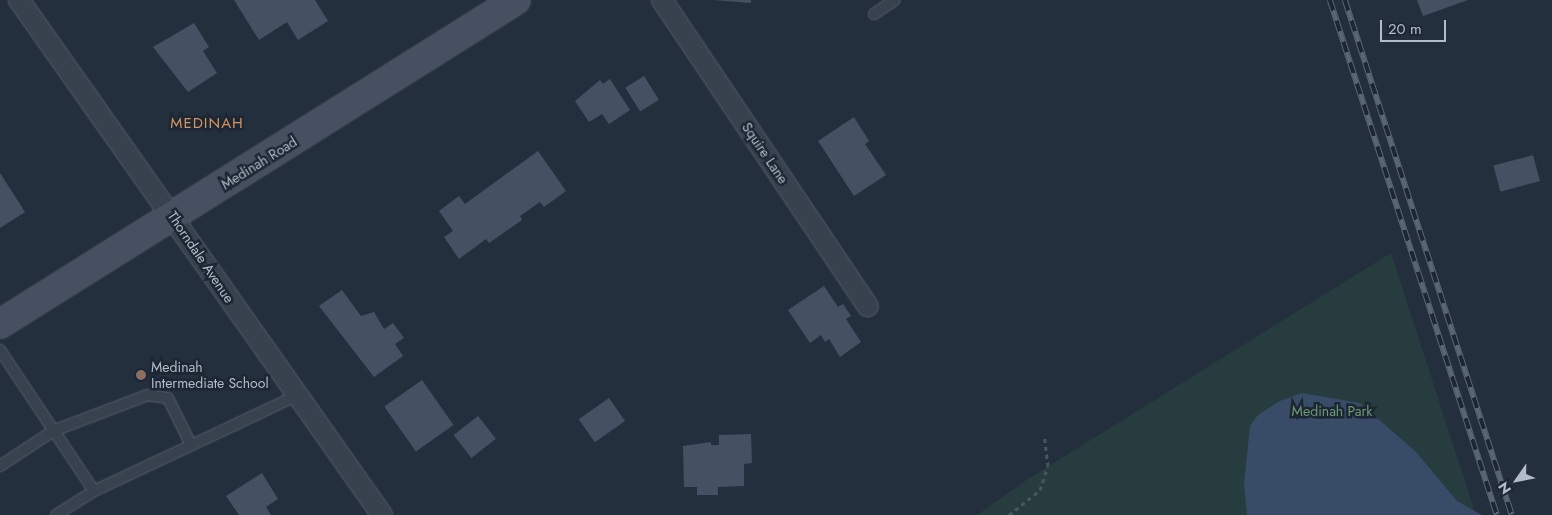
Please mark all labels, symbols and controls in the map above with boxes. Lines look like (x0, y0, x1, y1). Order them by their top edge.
scale bar (1382, 10, 1448, 42)
text: 20 m (1388, 18, 1422, 40)
district label: MEDINAH (169, 115, 245, 133)
street label: Squire Lane (738, 119, 792, 187)
street label: Medinah Road (218, 133, 300, 193)
street label: Thorndale Avenue (164, 208, 238, 306)
place label: Medinah Intermediate School (151, 359, 269, 392)
marker: Medinah Intermediate School (135, 369, 147, 381)
park label: Medinah Park (1292, 403, 1372, 419)
north arrow (1492, 455, 1542, 505)
text: N (1493, 478, 1516, 498)

